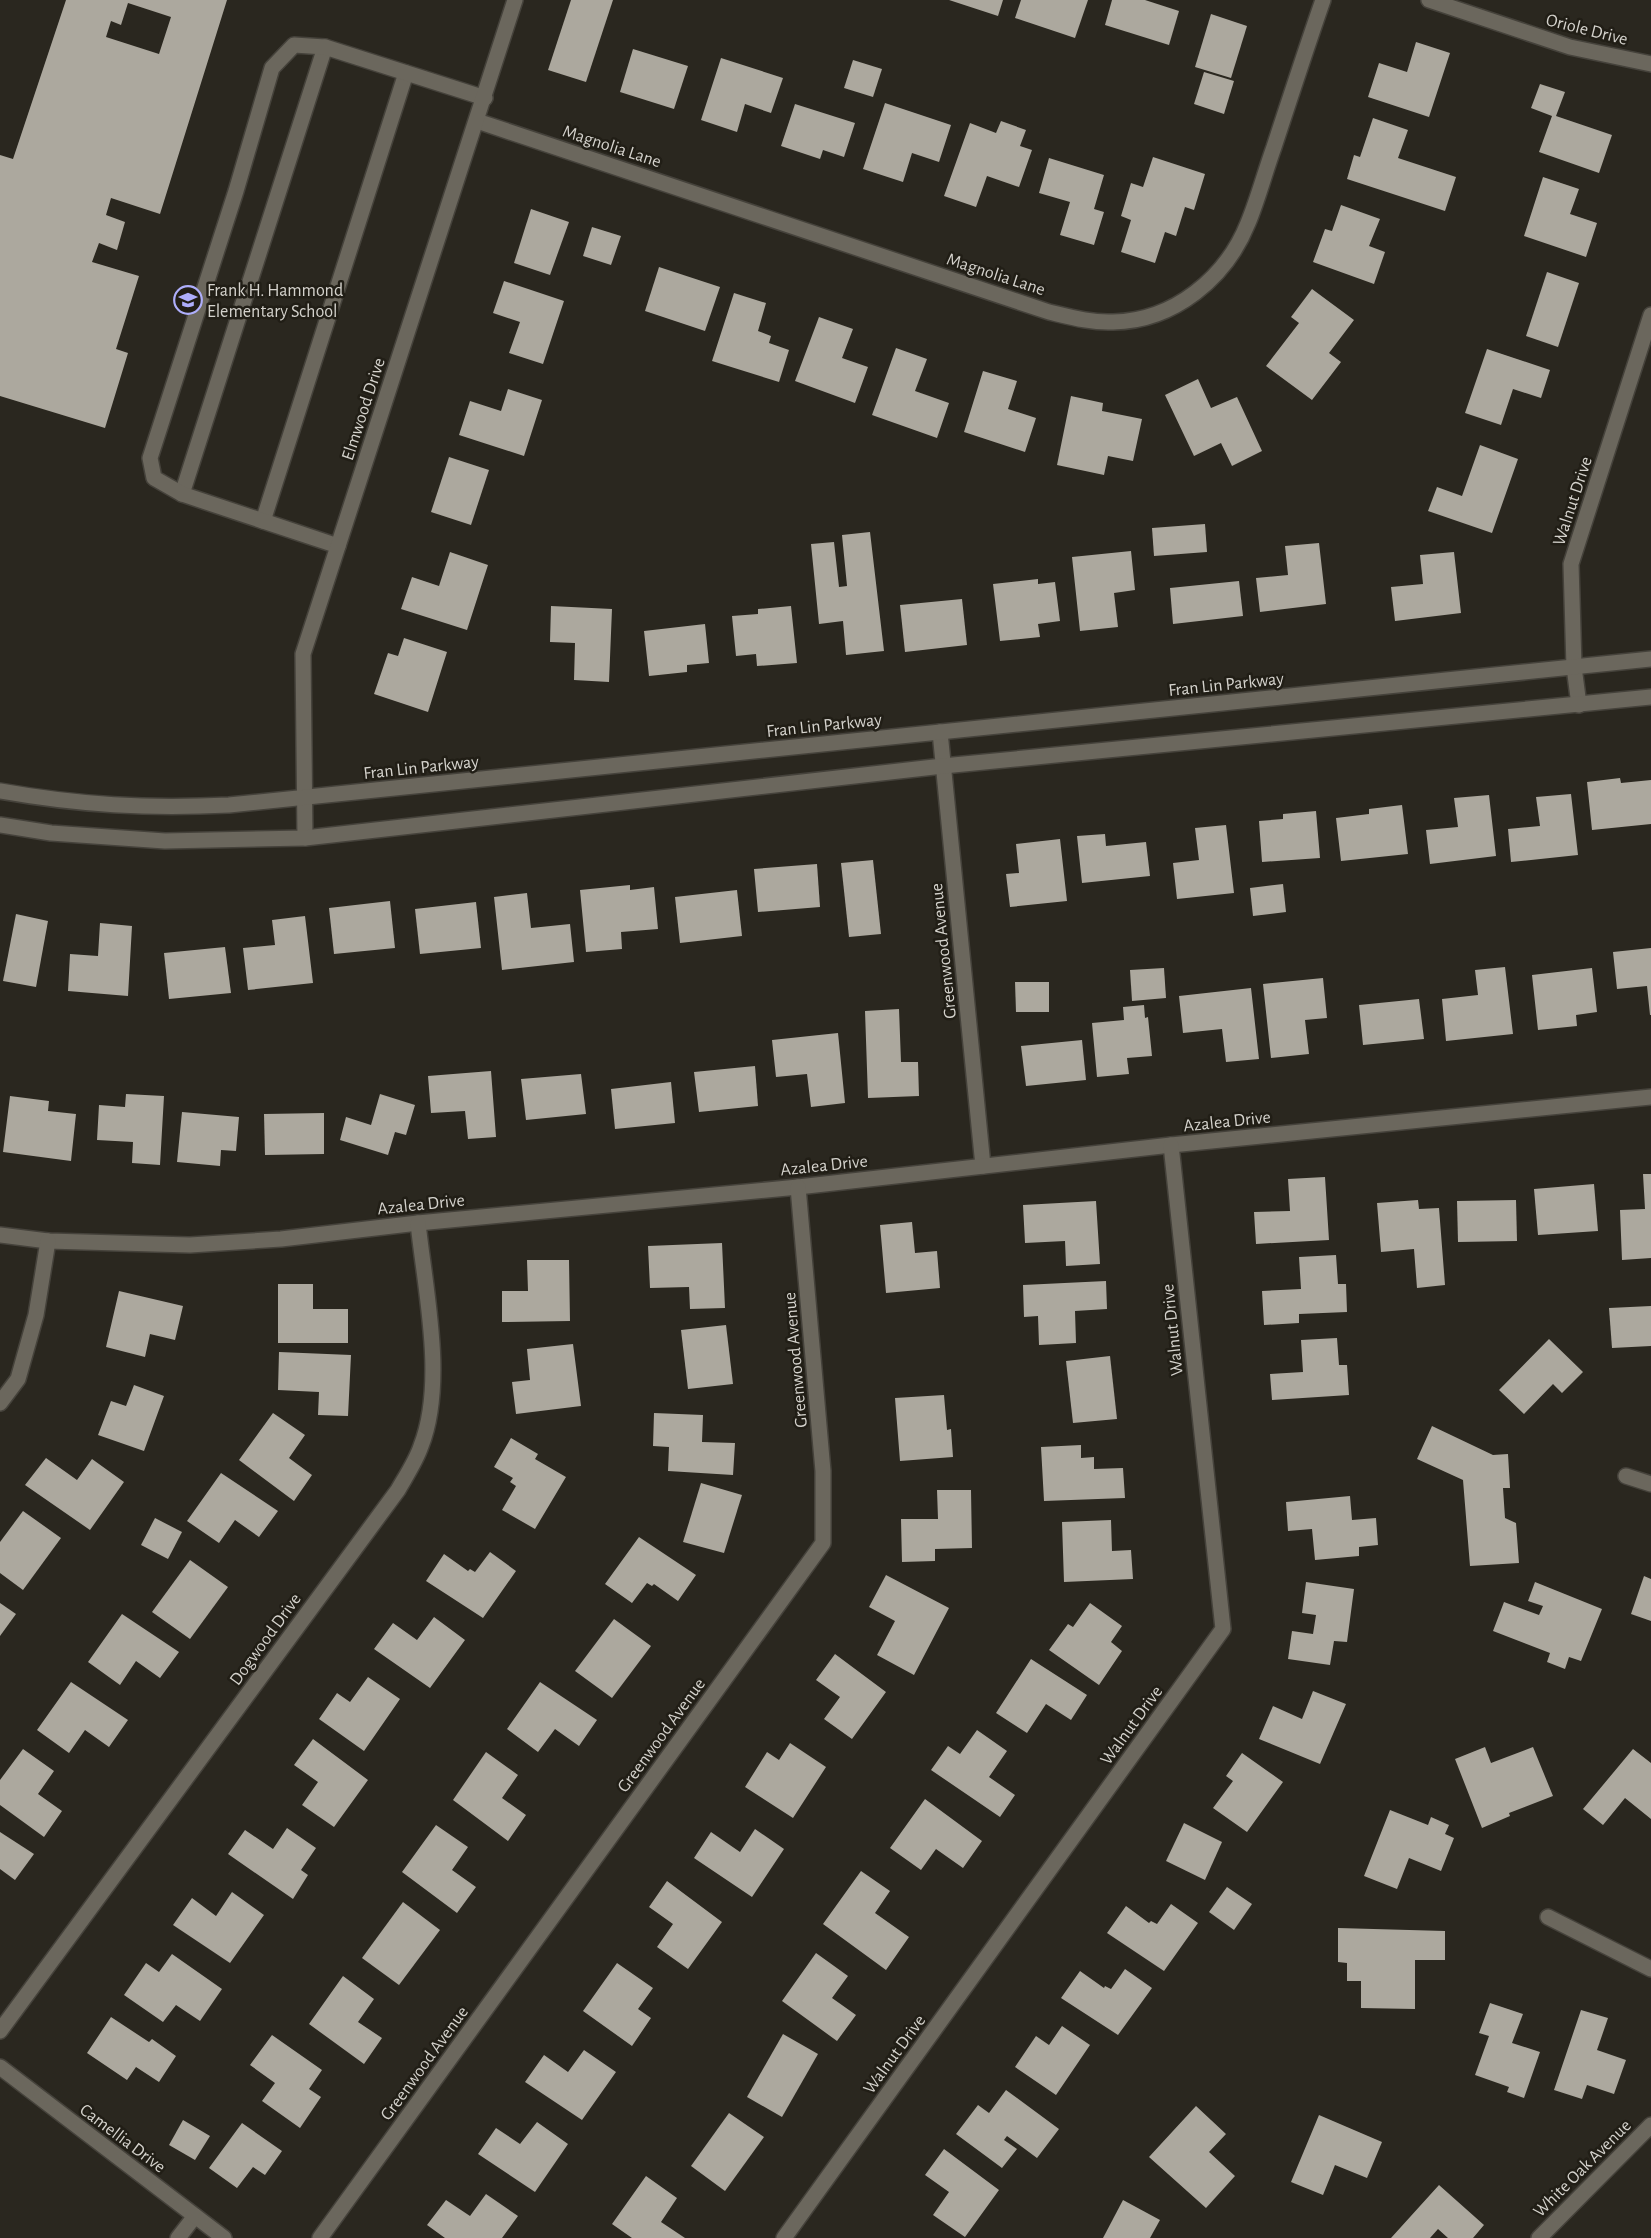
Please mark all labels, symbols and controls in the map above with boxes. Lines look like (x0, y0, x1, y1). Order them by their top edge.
street label: Oriole Drive (1544, 11, 1629, 49)
street label: Magnolia Lane (560, 123, 663, 171)
street label: Magnolia Lane (944, 251, 1047, 299)
place label: Frank H. Hammond Elementary School (207, 282, 343, 321)
school or university icon: Frank H. Hammond Elementary School (173, 285, 203, 315)
street label: Elmwood Drive (339, 356, 389, 463)
street label: Walnut Drive (1550, 455, 1596, 548)
street label: Fran Lin Parkway (1167, 670, 1285, 700)
street label: Fran Lin Parkway (765, 711, 883, 741)
street label: Fran Lin Parkway (362, 753, 480, 783)
street label: Greenwood Avenue (928, 882, 960, 1020)
street label: Azalea Drive (1183, 1108, 1272, 1136)
street label: Azalea Drive (780, 1152, 869, 1180)
street label: Azalea Drive (377, 1191, 466, 1219)
street label: Walnut Drive (1159, 1283, 1187, 1377)
street label: Greenwood Avenue (781, 1291, 811, 1428)
street label: Dogwood Drive (227, 1590, 305, 1689)
street label: Greenwood Avenue (615, 1675, 709, 1796)
street label: Walnut Drive (1097, 1683, 1166, 1768)
street label: Greenwood Avenue (378, 2003, 472, 2124)
street label: Walnut Drive (860, 2012, 929, 2097)
street label: Camellia Drive (76, 2101, 169, 2177)
street label: White Oak Avenue (1530, 2116, 1635, 2221)

